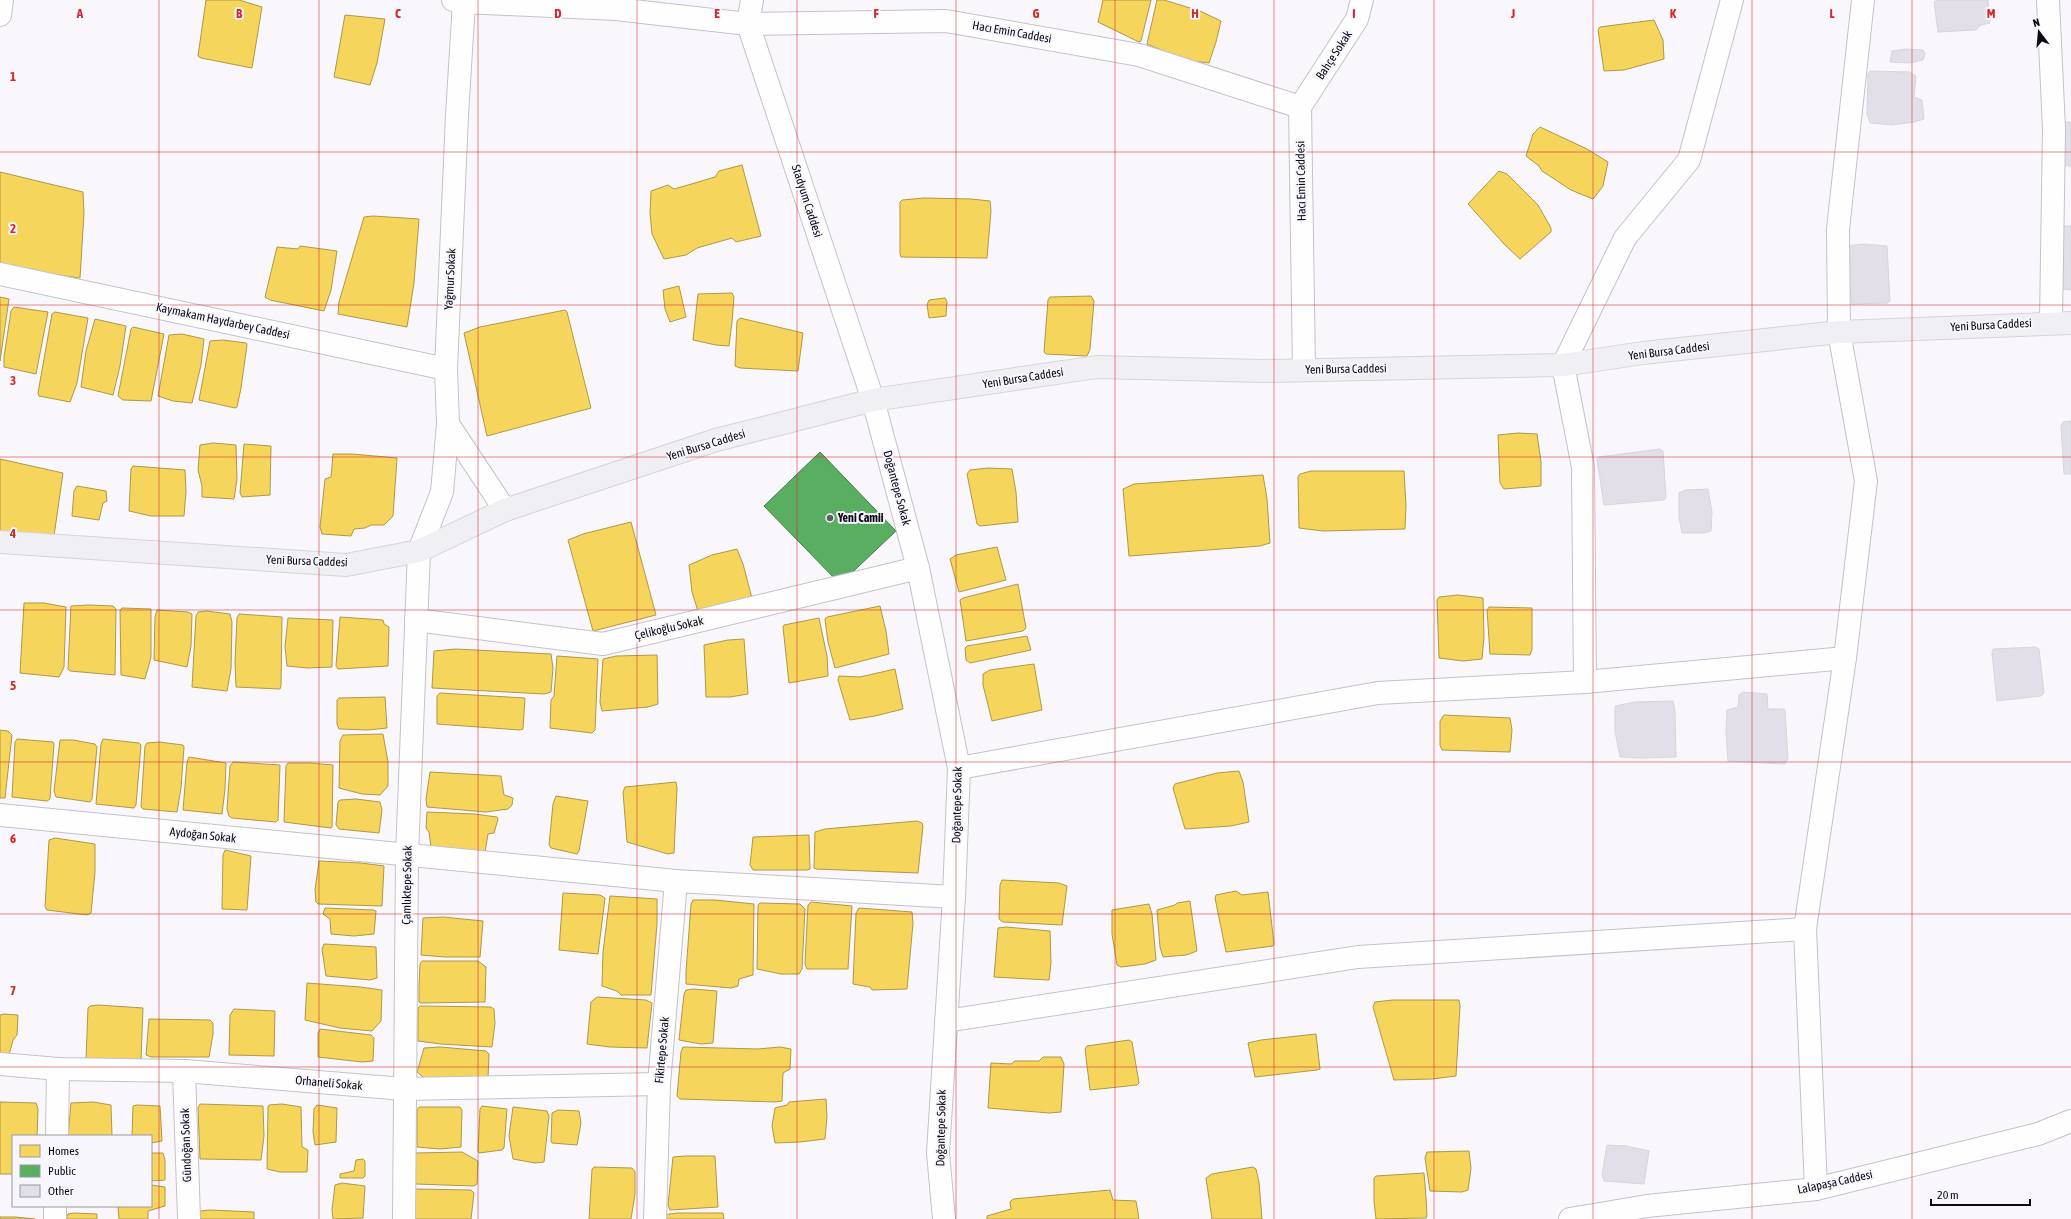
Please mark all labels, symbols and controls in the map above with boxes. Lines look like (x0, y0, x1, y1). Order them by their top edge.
text: A (76, 6, 84, 21)
text: B (236, 6, 243, 21)
text: C (395, 6, 401, 21)
text: D (554, 6, 562, 21)
text: E (714, 6, 720, 21)
text: F (873, 6, 879, 21)
text: G (1033, 6, 1040, 21)
text: H (1191, 6, 1199, 21)
text: I (1352, 6, 1356, 21)
text: J (1510, 6, 1515, 21)
text: K (1670, 6, 1677, 21)
text: L (1829, 6, 1835, 21)
text: M (1987, 6, 1996, 21)
north arrow (2019, 12, 2059, 52)
text: N (2031, 16, 2041, 29)
street label: Hacı Emin Caddesi (971, 18, 1053, 46)
street label: Bahçe Sokak (1313, 27, 1355, 82)
text: 1 (10, 69, 16, 84)
street label: Hacı Emin Caddesi (1293, 141, 1309, 221)
street label: Stadyum Caddesi (789, 163, 825, 239)
text: 2 (10, 221, 16, 236)
street label: Yağmur Sokak (441, 247, 459, 310)
street label: Kaymakam Haydarbey Caddesi (155, 300, 291, 342)
street label: Yeni Bursa Caddesi (1950, 316, 2032, 334)
street label: Yeni Bursa Caddesi (1628, 339, 1710, 363)
street label: Yeni Bursa Caddesi (1305, 361, 1387, 377)
street label: Yeni Bursa Caddesi (982, 365, 1064, 391)
text: 3 (10, 373, 16, 388)
street label: Yeni Bursa Caddesi (665, 426, 747, 464)
street label: Doğantepe Sokak (880, 449, 914, 528)
place label: Yeni Camii (837, 511, 884, 525)
marker: Yeni Camii (825, 513, 835, 523)
text: 4 (9, 526, 16, 541)
street label: Yeni Bursa Caddesi (266, 553, 348, 569)
street label: Çelikoğlu Sokak (633, 613, 705, 643)
text: 5 (10, 678, 16, 693)
street label: Doğantepe Sokak (949, 766, 965, 844)
street label: Aydoğan Sokak (169, 825, 238, 846)
text: 6 (10, 831, 16, 846)
street label: Çamlıktepe Sokak (399, 845, 415, 925)
text: 7 (10, 983, 16, 998)
street label: Fikirtepe Sokak (652, 1015, 672, 1084)
street label: Orhaneli Sokak (295, 1073, 364, 1093)
street label: Doğantepe Sokak (933, 1089, 949, 1167)
street label: Gündoğan Sokak (178, 1107, 194, 1182)
legend (12, 1135, 152, 1207)
text: Homes (48, 1144, 79, 1158)
text: Public (48, 1164, 76, 1178)
street label: Lalapaşa Caddesi (1796, 1167, 1874, 1197)
scale bar (1931, 1181, 2030, 1207)
text: Other (48, 1184, 74, 1198)
text: 20 m (1937, 1188, 1959, 1202)

